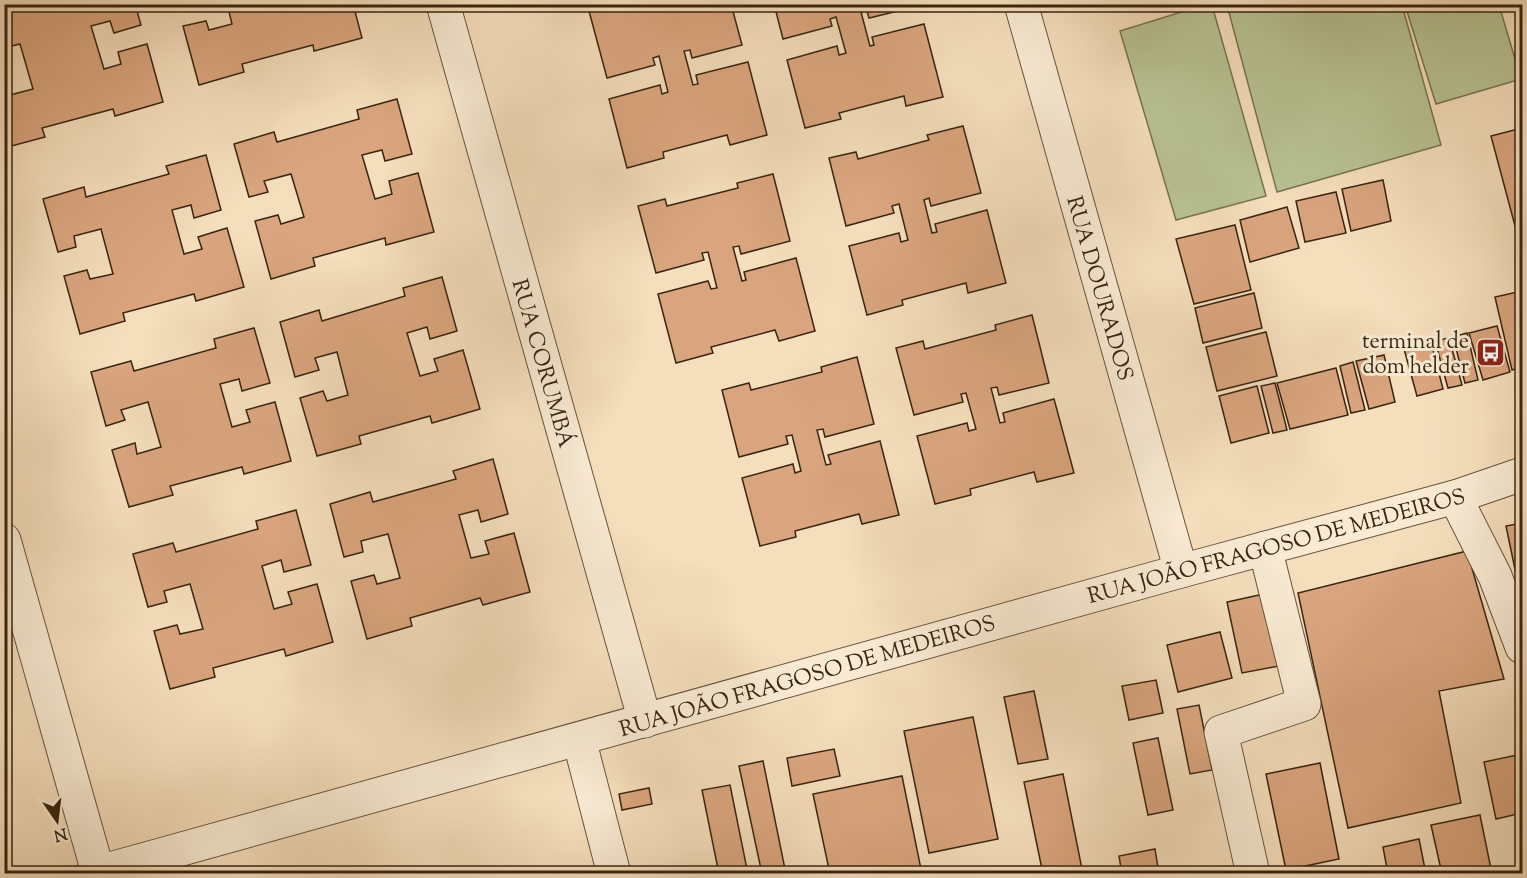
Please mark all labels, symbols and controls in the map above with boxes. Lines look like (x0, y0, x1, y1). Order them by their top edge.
street label: RUA DOURADOS (1056, 193, 1140, 385)
street label: RUA CORUMBÁ (502, 276, 581, 452)
place label: terminal de dom helder (1362, 327, 1469, 384)
bus stop icon: terminal de dom helder (1474, 337, 1506, 369)
street label: RUA JOÃO FRAGOSO DE MEDEIROS (1084, 481, 1469, 614)
street label: RUA JOÃO FRAGOSO DE MEDEIROS (616, 608, 1000, 747)
north arrow (27, 791, 87, 851)
text: N (51, 820, 69, 846)

